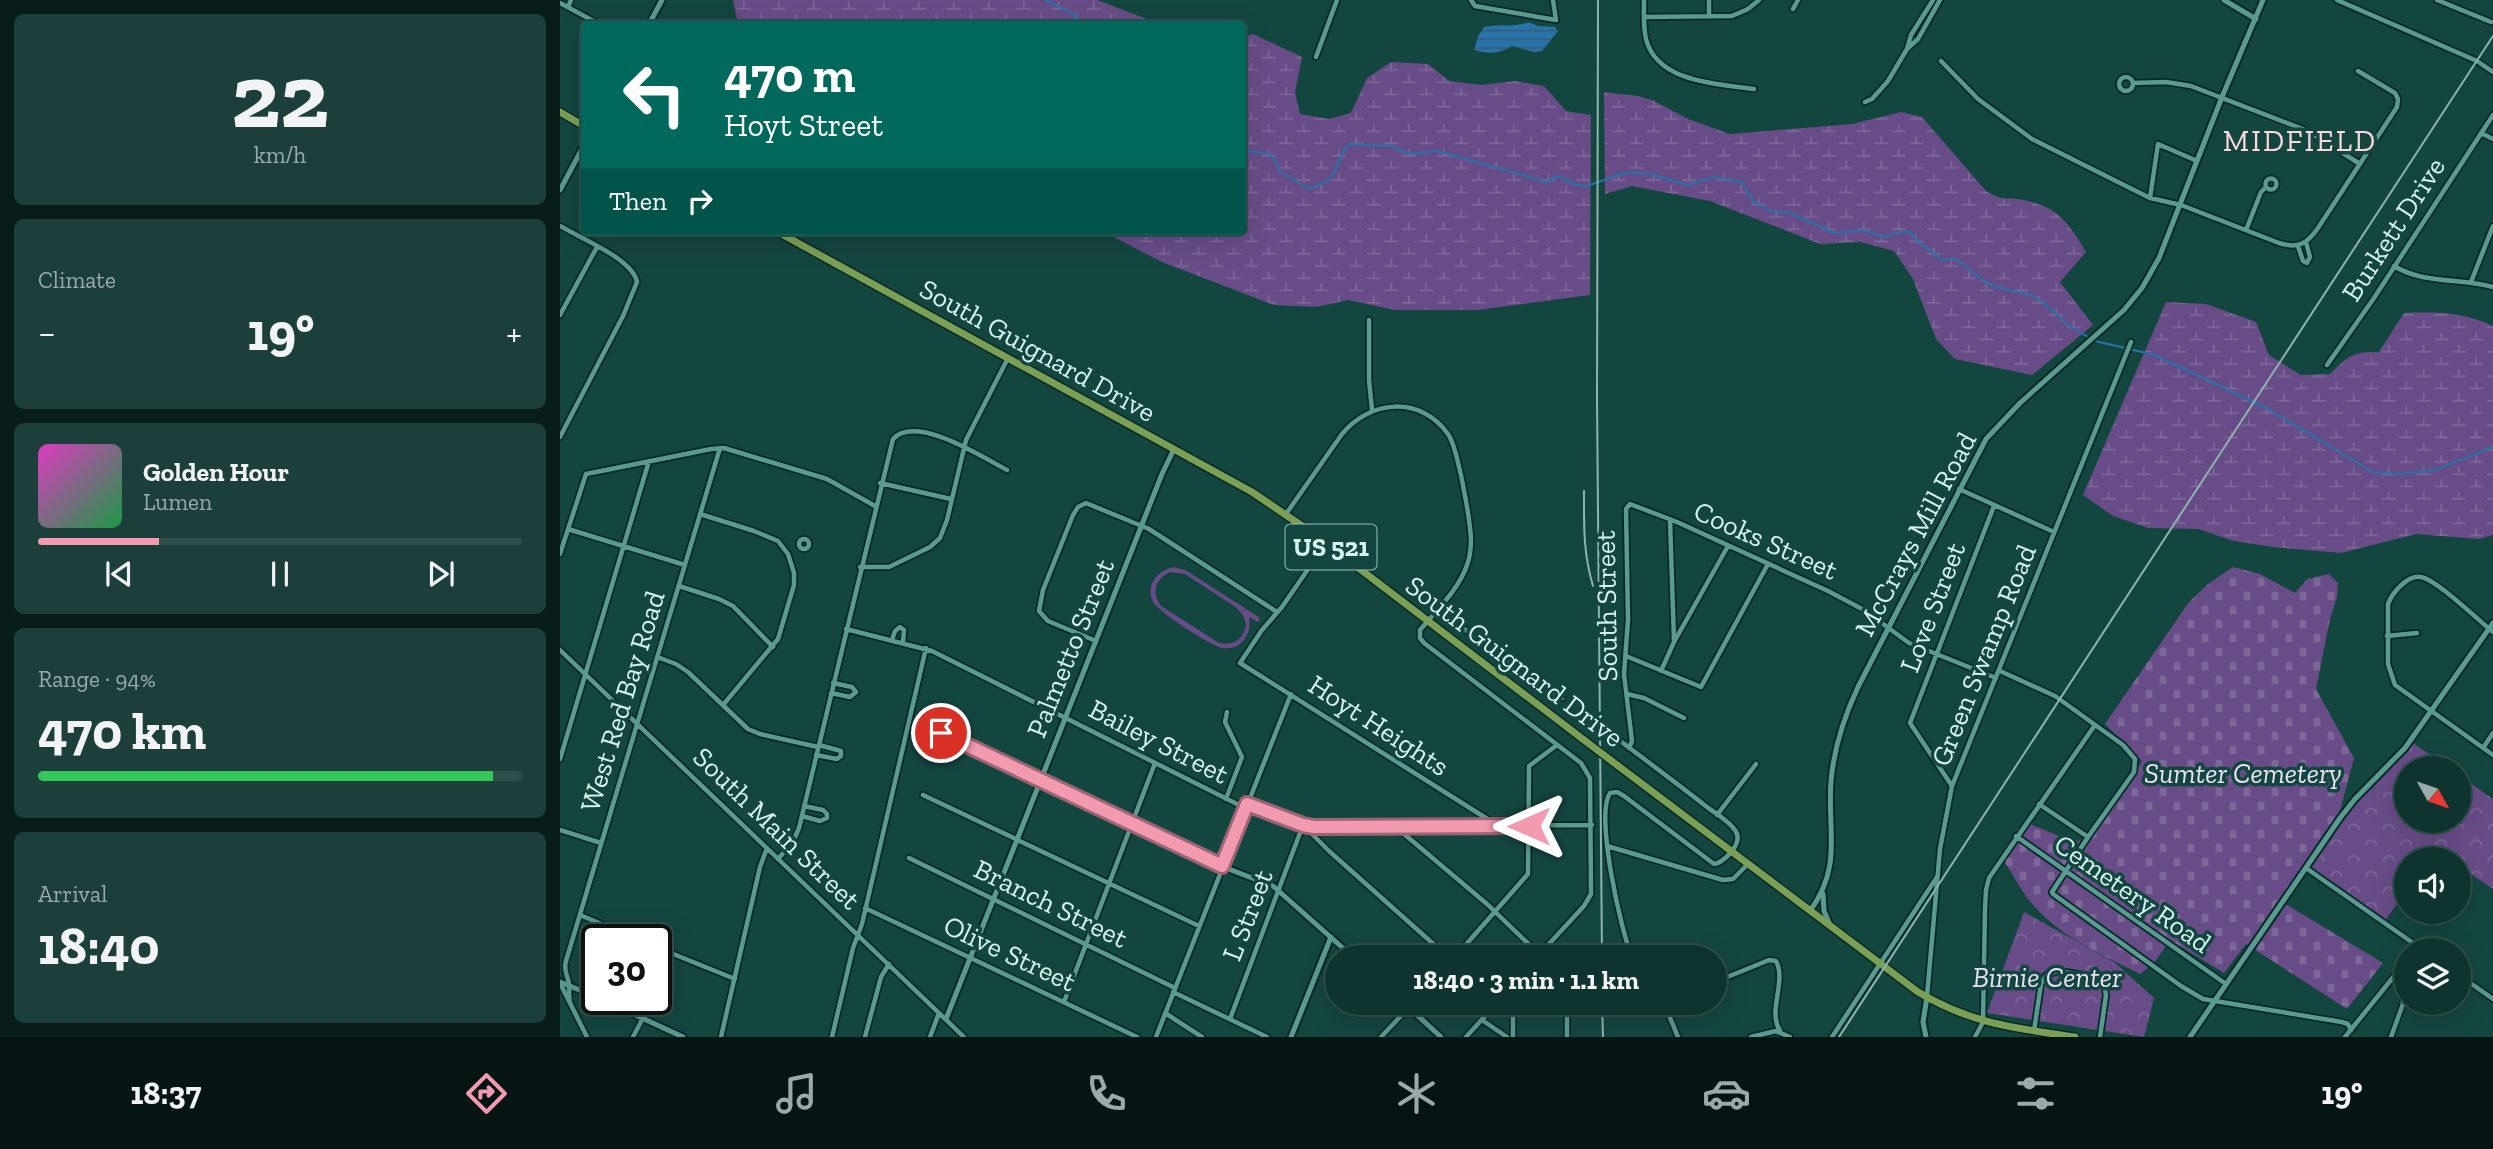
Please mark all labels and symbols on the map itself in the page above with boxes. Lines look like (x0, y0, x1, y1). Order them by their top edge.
district label: MIDFIELD (2223, 123, 2377, 159)
street label: Burkett Drive (2335, 151, 2452, 307)
street label: South Guignard Drive (914, 272, 1161, 429)
street label: McCrays Mill Road (1848, 427, 1983, 642)
street label: Cooks Street (1689, 494, 1843, 587)
road number: US 521 (1286, 524, 1376, 569)
street label: South Street (1589, 530, 1624, 682)
street label: Love Street (1893, 537, 1973, 677)
street label: Green Swamp Road (1924, 540, 2043, 771)
street label: Palmetto Street (1020, 554, 1121, 742)
street label: South Guignard Drive (1399, 569, 1630, 754)
street label: West Red Bay Road (573, 587, 672, 815)
street label: Hoyt Heights (1302, 668, 1455, 783)
street label: Bailey Street (1083, 692, 1235, 791)
pin (911, 703, 971, 763)
street label: South Main Street (686, 740, 867, 917)
north arrow (2394, 756, 2471, 833)
park label: Sumter Cemetery (2144, 757, 2342, 790)
position arrow (1492, 789, 1566, 863)
street label: Cemetery Road (2048, 827, 2218, 960)
street label: Branch Street (969, 852, 1133, 955)
street label: L Street (1215, 864, 1280, 965)
street label: Olive Street (938, 908, 1082, 999)
speed limit sign: 30 (581, 924, 672, 1015)
park label: Birnie Center (1972, 961, 2122, 994)

